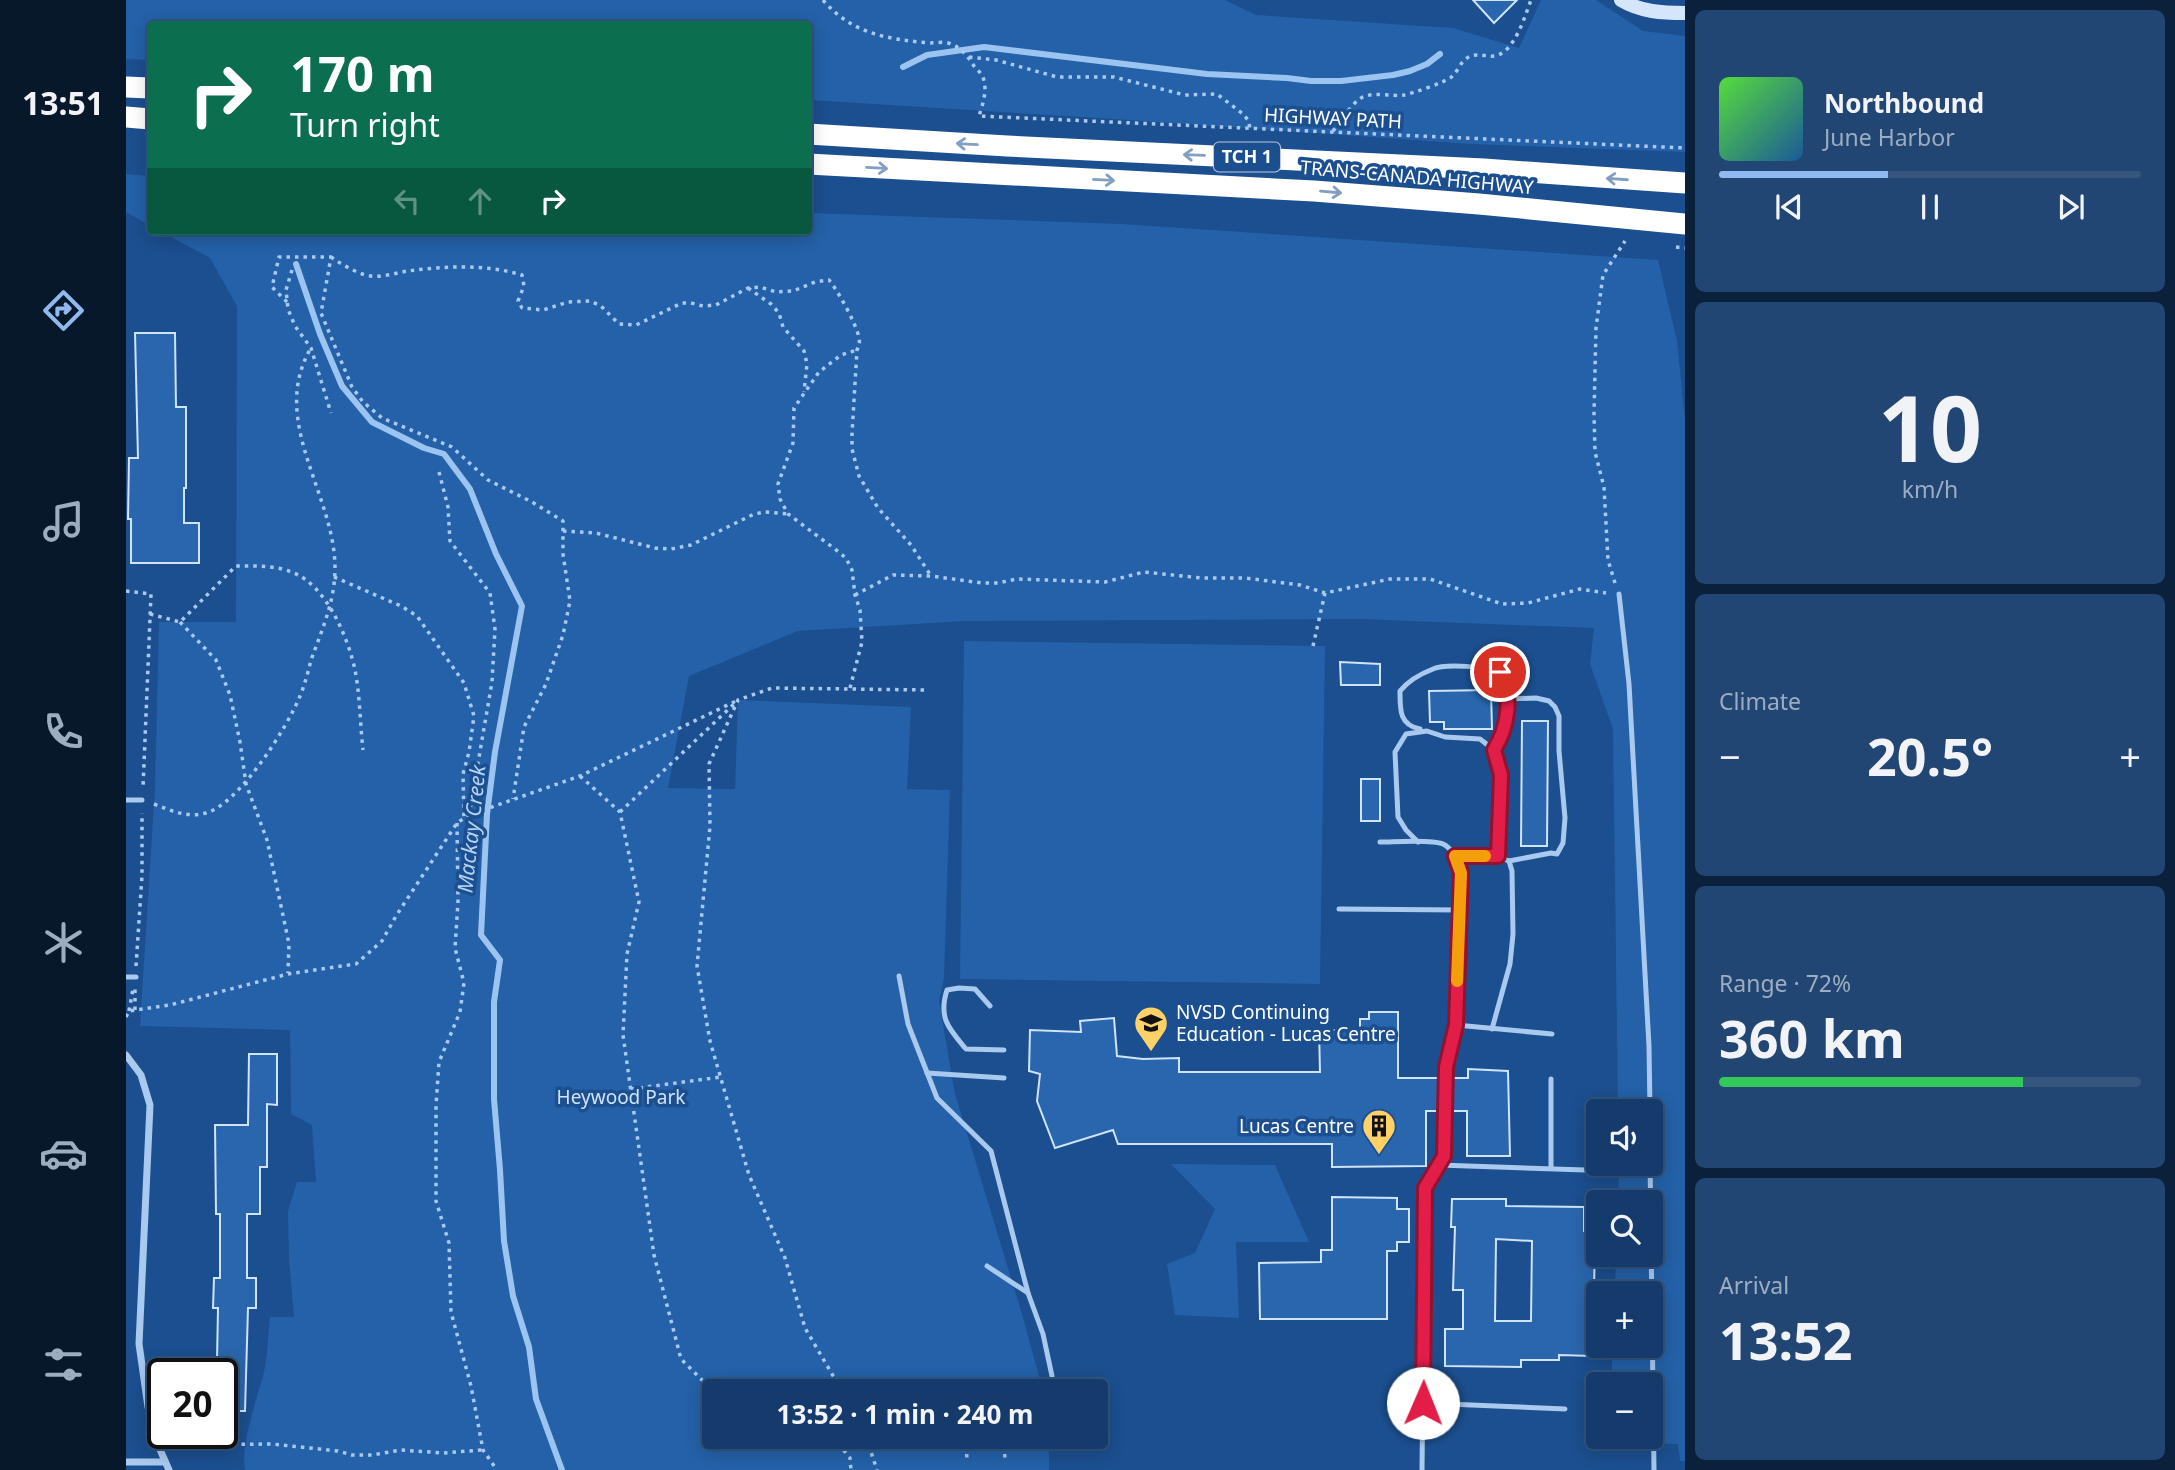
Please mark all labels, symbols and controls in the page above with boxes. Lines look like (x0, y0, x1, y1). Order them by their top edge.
text: 170 m (290, 40, 435, 106)
icon: right (175, 49, 266, 140)
text: 13:51 (22, 81, 104, 124)
text: Northbound (1824, 85, 1984, 121)
street label: HIGHWAY PATH (1263, 101, 1403, 135)
text: Turn right (290, 103, 440, 146)
text: June Harbor (1824, 121, 1955, 153)
one-way arrow (956, 137, 979, 150)
road number: TCH 1 (1214, 142, 1280, 172)
one-way arrow (1183, 148, 1206, 161)
street label: TRANS-CANADA HIGHWAY (1299, 154, 1535, 200)
one-way arrow (865, 162, 887, 175)
one-way arrow (1606, 172, 1629, 185)
one-way arrow (1092, 174, 1115, 187)
icon: left (388, 182, 426, 220)
icon: ahead (461, 182, 499, 220)
icon: right (534, 182, 572, 220)
one-way arrow (1319, 186, 1342, 199)
icon: previous (1770, 188, 1808, 226)
icon: pause (1911, 188, 1949, 226)
icon: next (2052, 188, 2090, 226)
icon: directions (39, 286, 88, 335)
text: 10 (1878, 365, 1982, 489)
text: km/h (1902, 473, 1958, 505)
icon: music (39, 497, 88, 546)
pin (1470, 642, 1530, 702)
icon: arrive (1481, 653, 1519, 691)
text: Climate (1719, 685, 1801, 717)
icon: phone (39, 707, 88, 756)
text: 20.5° (1867, 720, 1993, 791)
text: − (1719, 730, 1741, 782)
text: + (2119, 730, 2141, 782)
water label: Mackay Creek (450, 762, 492, 894)
icon: climate (39, 918, 88, 967)
text: Range · 72% (1719, 967, 1851, 999)
place label: NVSD Continuing Education - Lucas Centre (1176, 999, 1396, 1047)
text: 360 km (1719, 1002, 1905, 1073)
school or university icon: NVSD Continuing Education - Lucas Centre (1132, 1004, 1170, 1053)
park label: Heywood Park (557, 1084, 685, 1110)
map controls (1586, 1099, 1663, 1449)
button: sound (1586, 1099, 1663, 1176)
building icon: Lucas Centre (1360, 1107, 1398, 1156)
place label: Lucas Centre (1239, 1113, 1354, 1139)
icon: car (39, 1129, 88, 1178)
button: search (1586, 1190, 1663, 1267)
text: Arrival (1719, 1269, 1789, 1301)
button: + (1586, 1281, 1663, 1358)
text: 13:52 (1719, 1304, 1853, 1375)
icon: filters (39, 1340, 88, 1389)
speed limit sign: 20 (147, 1358, 238, 1449)
position arrow (1386, 1366, 1460, 1440)
button: − (1586, 1372, 1663, 1449)
text: 13:52 · 1 min · 240 m (777, 1396, 1033, 1432)

